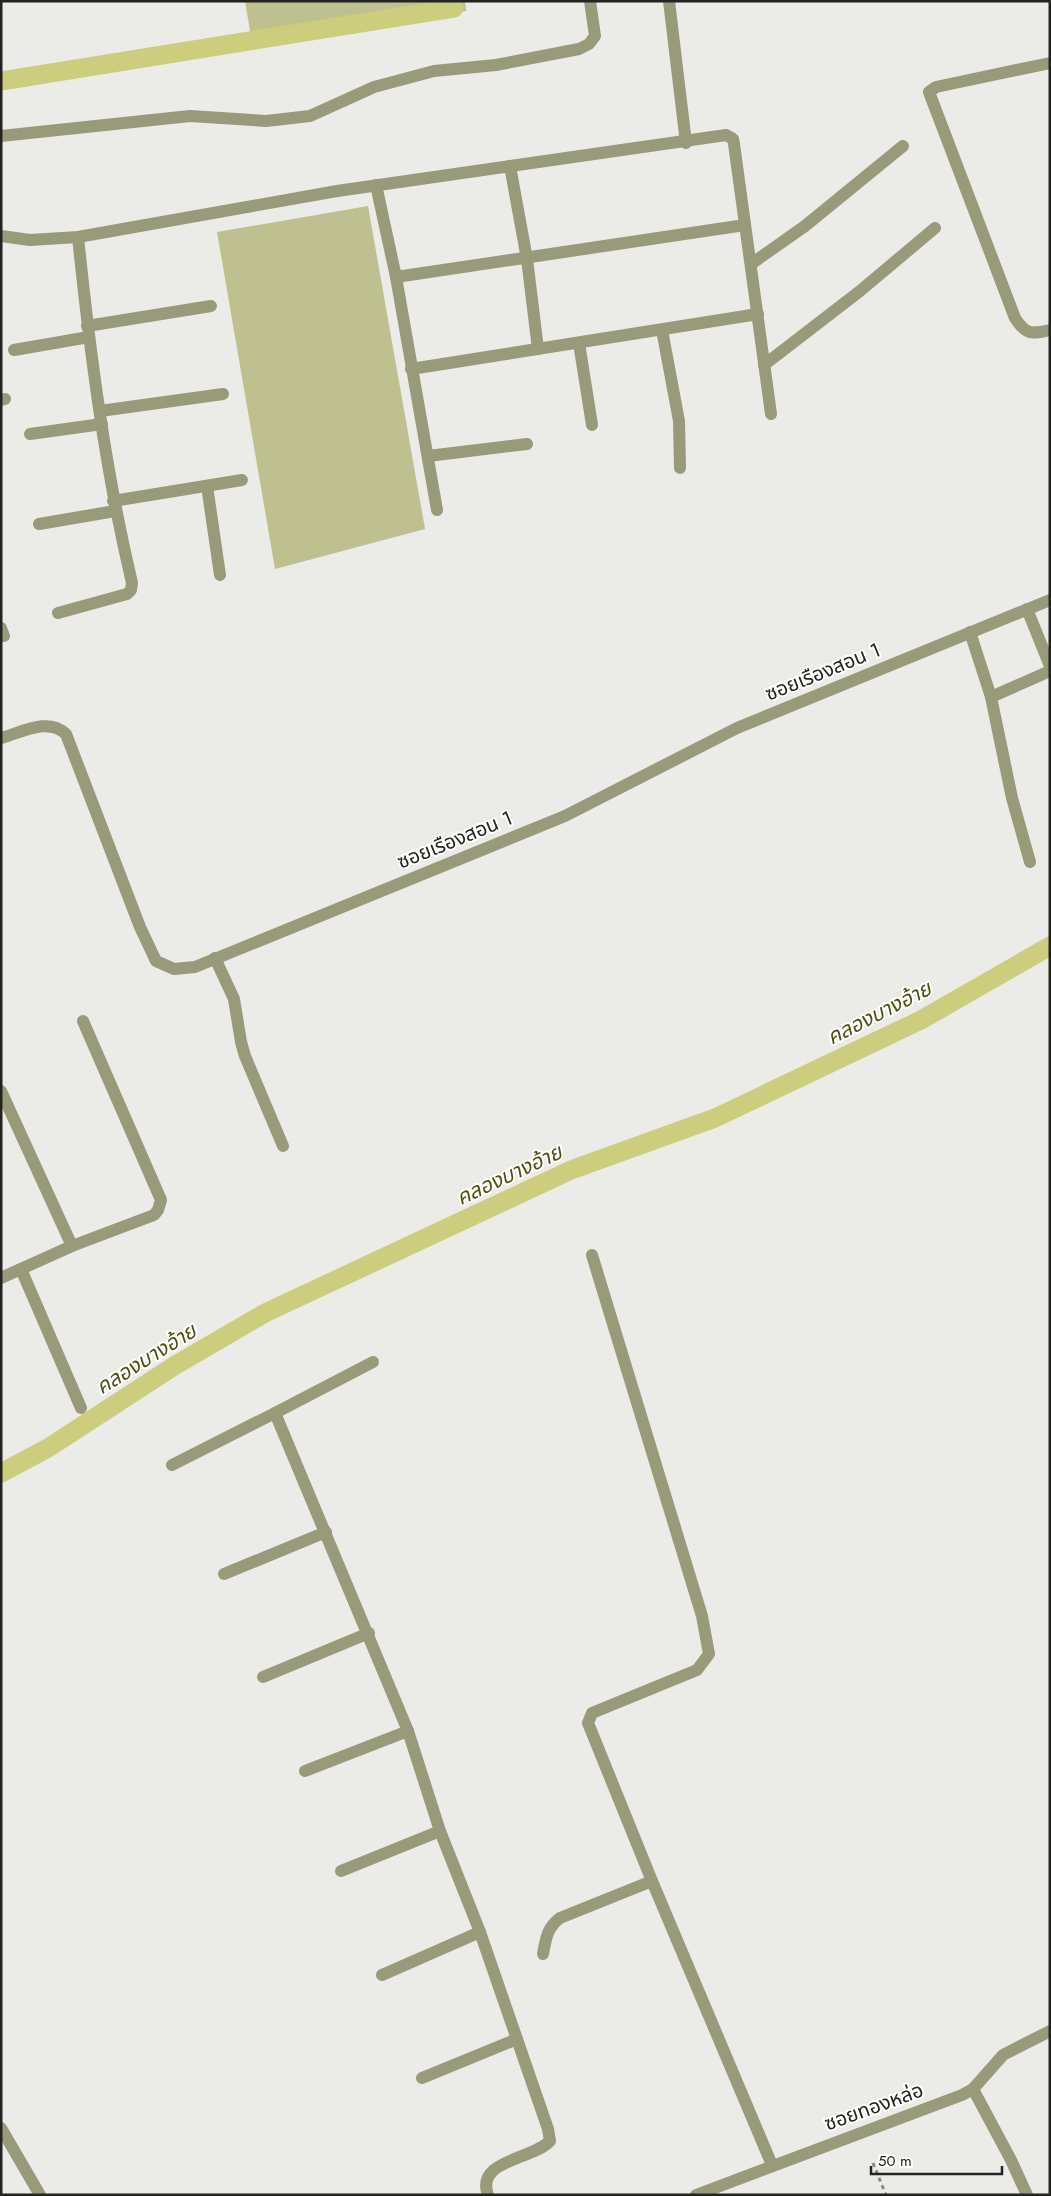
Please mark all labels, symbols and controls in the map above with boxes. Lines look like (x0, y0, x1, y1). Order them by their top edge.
street label: ซอยเรืองสอน 1 (761, 636, 885, 708)
street label: ซอยเรืองสอน 1 (393, 804, 517, 876)
water label: คลองบางอ้าย (822, 973, 938, 1052)
water label: คลองบางอ้าย (451, 1137, 568, 1213)
water label: คลองบางอ้าย (90, 1315, 203, 1402)
street label: ซอยทองหล่อ (820, 2076, 928, 2138)
scale bar (871, 2144, 1002, 2176)
text: 50 m (878, 2150, 912, 2172)

